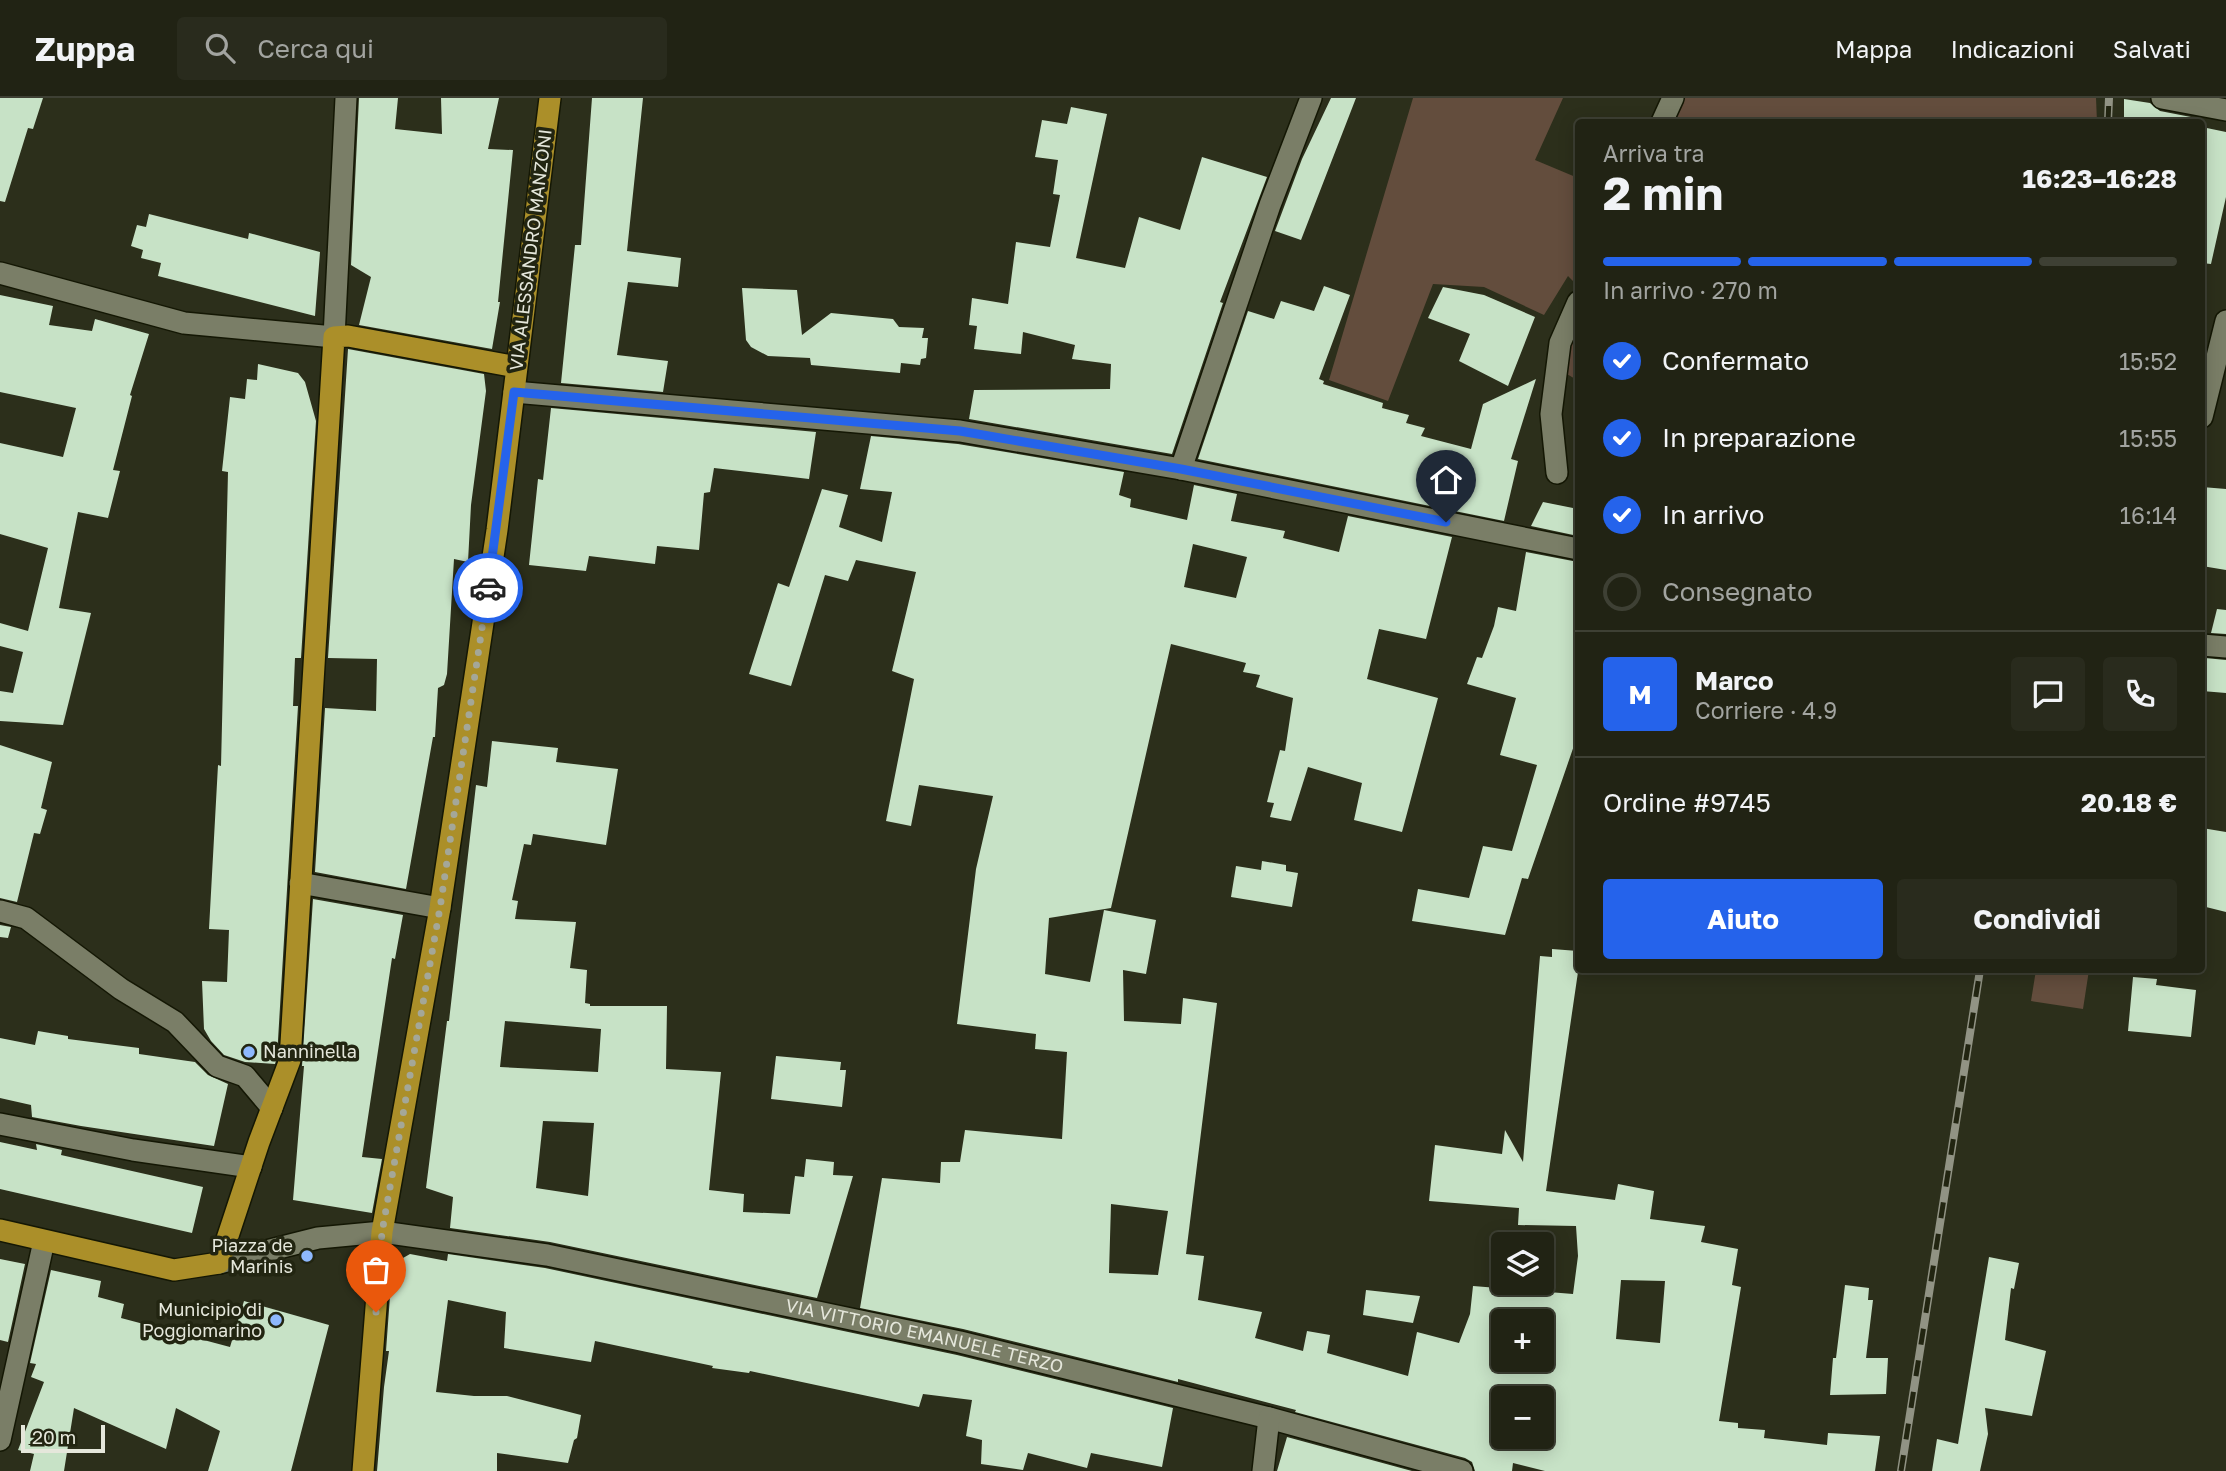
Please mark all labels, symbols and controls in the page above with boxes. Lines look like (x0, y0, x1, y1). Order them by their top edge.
search box (177, 17, 667, 80)
text: Zuppa (35, 29, 135, 68)
icon: search (201, 29, 239, 67)
text: Cerca qui (257, 33, 374, 64)
text: Mappa (1835, 34, 1912, 63)
text: Indicazioni (1950, 34, 2075, 63)
text: Salvati (2113, 34, 2191, 63)
street label: VIA ALESSANDRO MANZONI (504, 128, 556, 372)
text: Arriva tra (1603, 139, 1704, 167)
text: 16:23–16:28 (2023, 163, 2177, 194)
text: 2 min (1603, 165, 1723, 220)
text: In arrivo · 270 m (1603, 276, 1778, 304)
icon: check (1603, 342, 1641, 380)
text: Confermato (1662, 345, 1809, 376)
text: 15:52 (2119, 347, 2177, 375)
icon: check (1603, 419, 1641, 457)
text: In preparazione (1662, 422, 1856, 453)
text: 15:55 (2119, 424, 2177, 452)
pin (1416, 450, 1476, 522)
icon: home (1427, 461, 1465, 499)
icon: check (1603, 496, 1641, 534)
text: In arrivo (1662, 499, 1764, 530)
text: 16:14 (2120, 501, 2177, 529)
courier (453, 553, 523, 623)
icon: car (469, 569, 507, 607)
text: Consegnato (1662, 576, 1813, 607)
button: chat (2011, 657, 2085, 731)
button: phone (2103, 657, 2177, 731)
text: Marco (1695, 665, 1774, 696)
text: M (1628, 679, 1652, 710)
text: Corriere · 4.9 (1695, 696, 1837, 724)
text: Ordine #9745 (1603, 787, 1771, 818)
text: 20.18 € (2081, 787, 2177, 818)
button: Aiuto (1603, 879, 1883, 959)
button: Condividi (1897, 879, 2177, 959)
place label: Nanninella (263, 1040, 357, 1062)
marker: Nanninella (241, 1044, 257, 1060)
map controls (1491, 1232, 1554, 1449)
button: layers (1491, 1232, 1554, 1295)
place label: Piazza de Marinis (211, 1234, 293, 1277)
pin (346, 1240, 406, 1312)
marker: Piazza de Marinis (299, 1248, 315, 1264)
icon: bag (357, 1251, 395, 1289)
street label: VIA VITTORIO EMANUELE TERZO (784, 1294, 1066, 1377)
place label: Municipio di Poggiomarino (142, 1298, 262, 1341)
button: + (1491, 1309, 1554, 1372)
marker: Municipio di Poggiomarino (268, 1312, 284, 1328)
button: − (1491, 1386, 1554, 1449)
scale bar (21, 1422, 105, 1454)
text: 20 m (32, 1425, 76, 1448)

